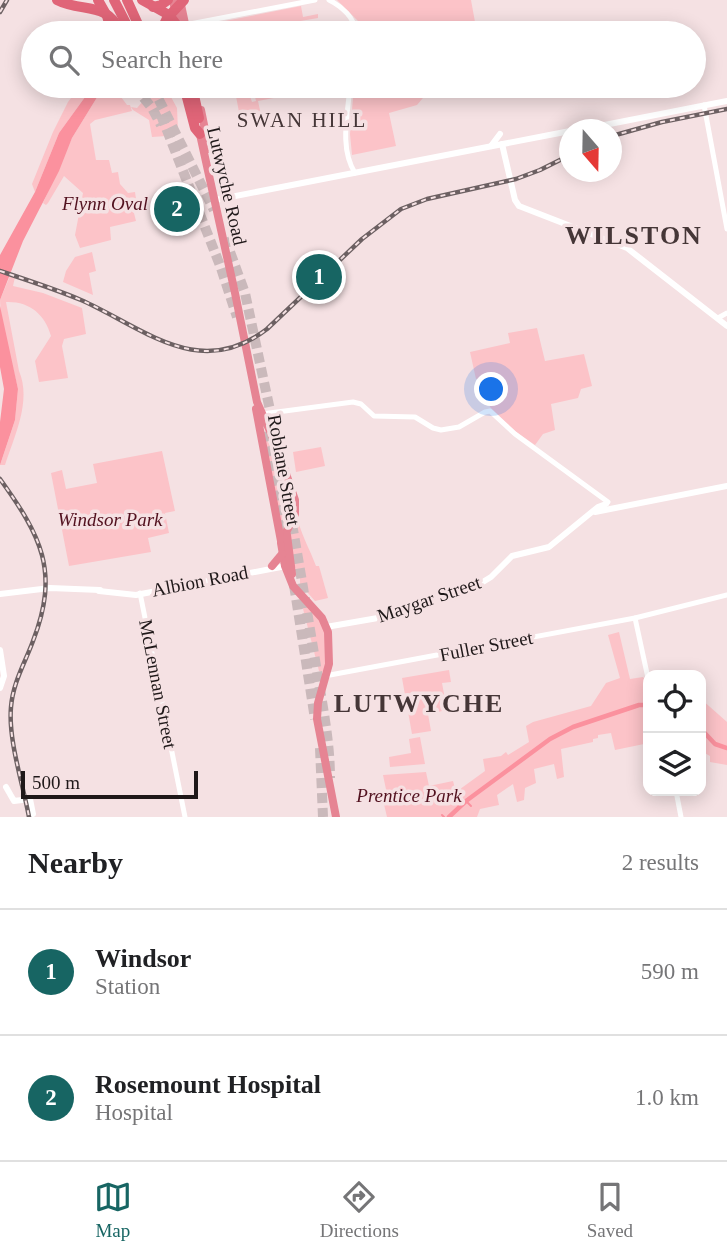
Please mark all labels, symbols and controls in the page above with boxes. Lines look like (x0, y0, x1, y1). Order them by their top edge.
search box (21, 21, 706, 98)
icon: search (45, 41, 83, 79)
text: Search here (101, 45, 223, 74)
district label: SWAN HILL (237, 108, 367, 132)
north arrow (559, 119, 622, 182)
street label: Lutwyche Road (203, 125, 251, 248)
pin: 2 (154, 183, 200, 235)
park label: Flynn Oval (61, 193, 148, 214)
district label: WILSTON (565, 221, 703, 250)
pin: 1 (296, 251, 342, 303)
your location (474, 372, 508, 406)
street label: Roblane Street (264, 413, 304, 528)
park label: Windsor Park (57, 509, 163, 530)
street label: Albion Road (150, 561, 250, 601)
street label: Maygar Street (374, 571, 484, 627)
street label: McLennan Street (135, 618, 181, 751)
street label: Fuller Street (438, 627, 535, 665)
map controls (643, 670, 706, 796)
button: locate (643, 670, 706, 733)
district label: LUTWYCHE (334, 689, 504, 718)
button: layers (643, 733, 706, 796)
scale bar (21, 768, 198, 800)
text: 500 m (32, 772, 80, 793)
park label: Prentice Park (355, 785, 462, 806)
text: Nearby (28, 846, 123, 879)
text: 2 results (622, 850, 699, 875)
text: Windsor (95, 944, 191, 973)
text: 1 (45, 959, 57, 984)
text: 590 m (641, 959, 699, 984)
text: Station (95, 974, 160, 999)
text: Rosemount Hospital (95, 1070, 321, 1099)
text: 2 (45, 1085, 57, 1110)
text: 1.0 km (635, 1085, 699, 1110)
text: Hospital (95, 1100, 173, 1125)
tab: Map (94, 1178, 132, 1242)
tab: Directions (320, 1178, 399, 1242)
tab: Saved (587, 1178, 633, 1242)

